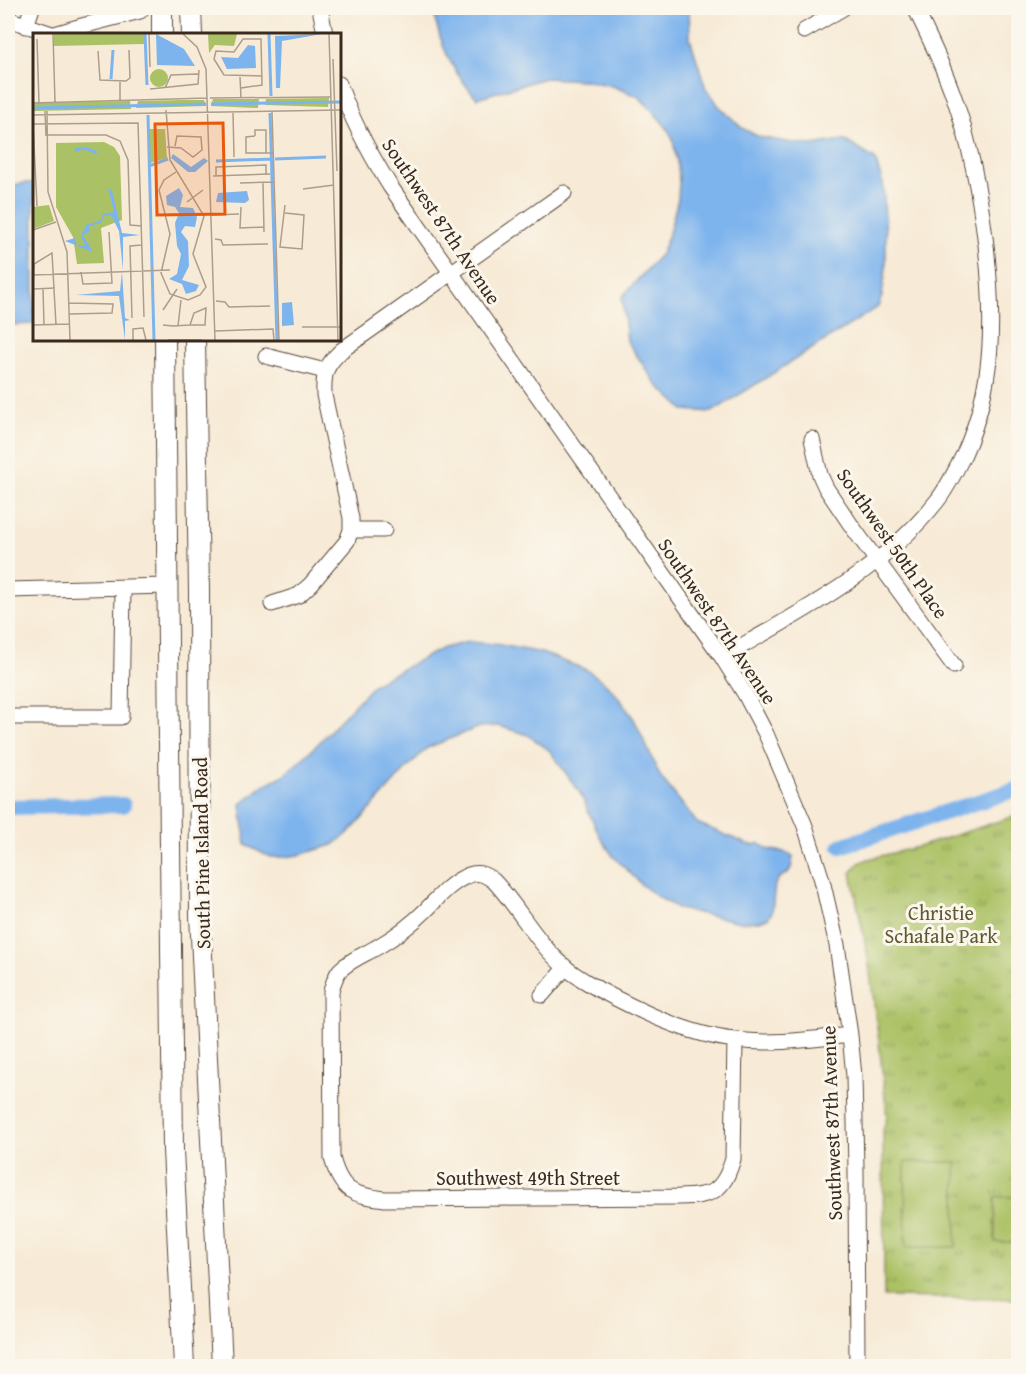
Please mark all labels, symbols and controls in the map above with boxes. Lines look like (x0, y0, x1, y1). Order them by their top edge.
inset map (33, 33, 340, 340)
street label: Southwest 87th Avenue (375, 132, 509, 310)
street label: Southwest 50th Place (830, 462, 956, 624)
street label: Southwest 87th Avenue (651, 532, 785, 710)
street label: South Pine Island Road (185, 756, 217, 949)
park label: Christie Schafale Park (885, 898, 998, 950)
street label: Southwest 87th Avenue (813, 1025, 849, 1221)
street label: Southwest 49th Street (436, 1163, 620, 1192)

